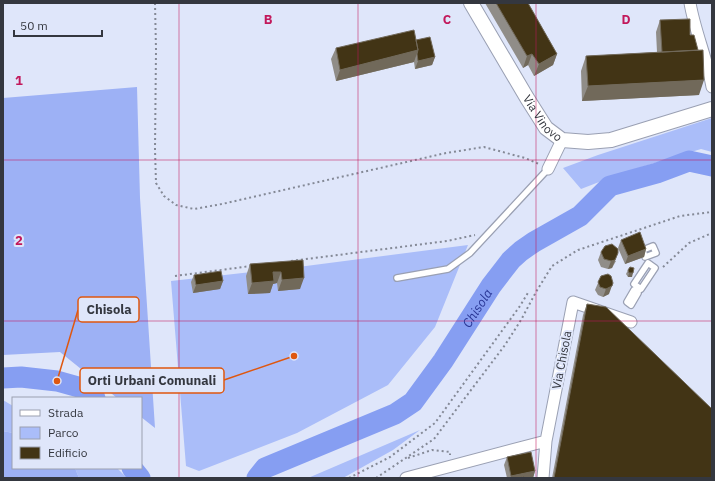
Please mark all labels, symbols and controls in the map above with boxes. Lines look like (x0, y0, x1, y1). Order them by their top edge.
text: B (264, 11, 273, 28)
text: C (443, 11, 452, 28)
text: D (621, 11, 631, 28)
scale bar (14, 12, 102, 38)
text: 50 m (20, 18, 48, 33)
text: 1 (15, 72, 23, 89)
street label: Via Vinovo (520, 92, 566, 145)
text: 2 (15, 232, 23, 249)
water label: Chisola (459, 286, 496, 331)
callout: Chisola (78, 297, 139, 322)
text: Chisola (86, 301, 132, 318)
street label: Via Chisola (549, 329, 575, 390)
callout: Orti Urbani Comunali (80, 368, 224, 393)
text: Orti Urbani Comunali (88, 372, 216, 389)
legend (12, 397, 142, 469)
text: Strada (48, 405, 84, 420)
text: Parco (48, 425, 79, 440)
text: Edificio (48, 445, 88, 460)

